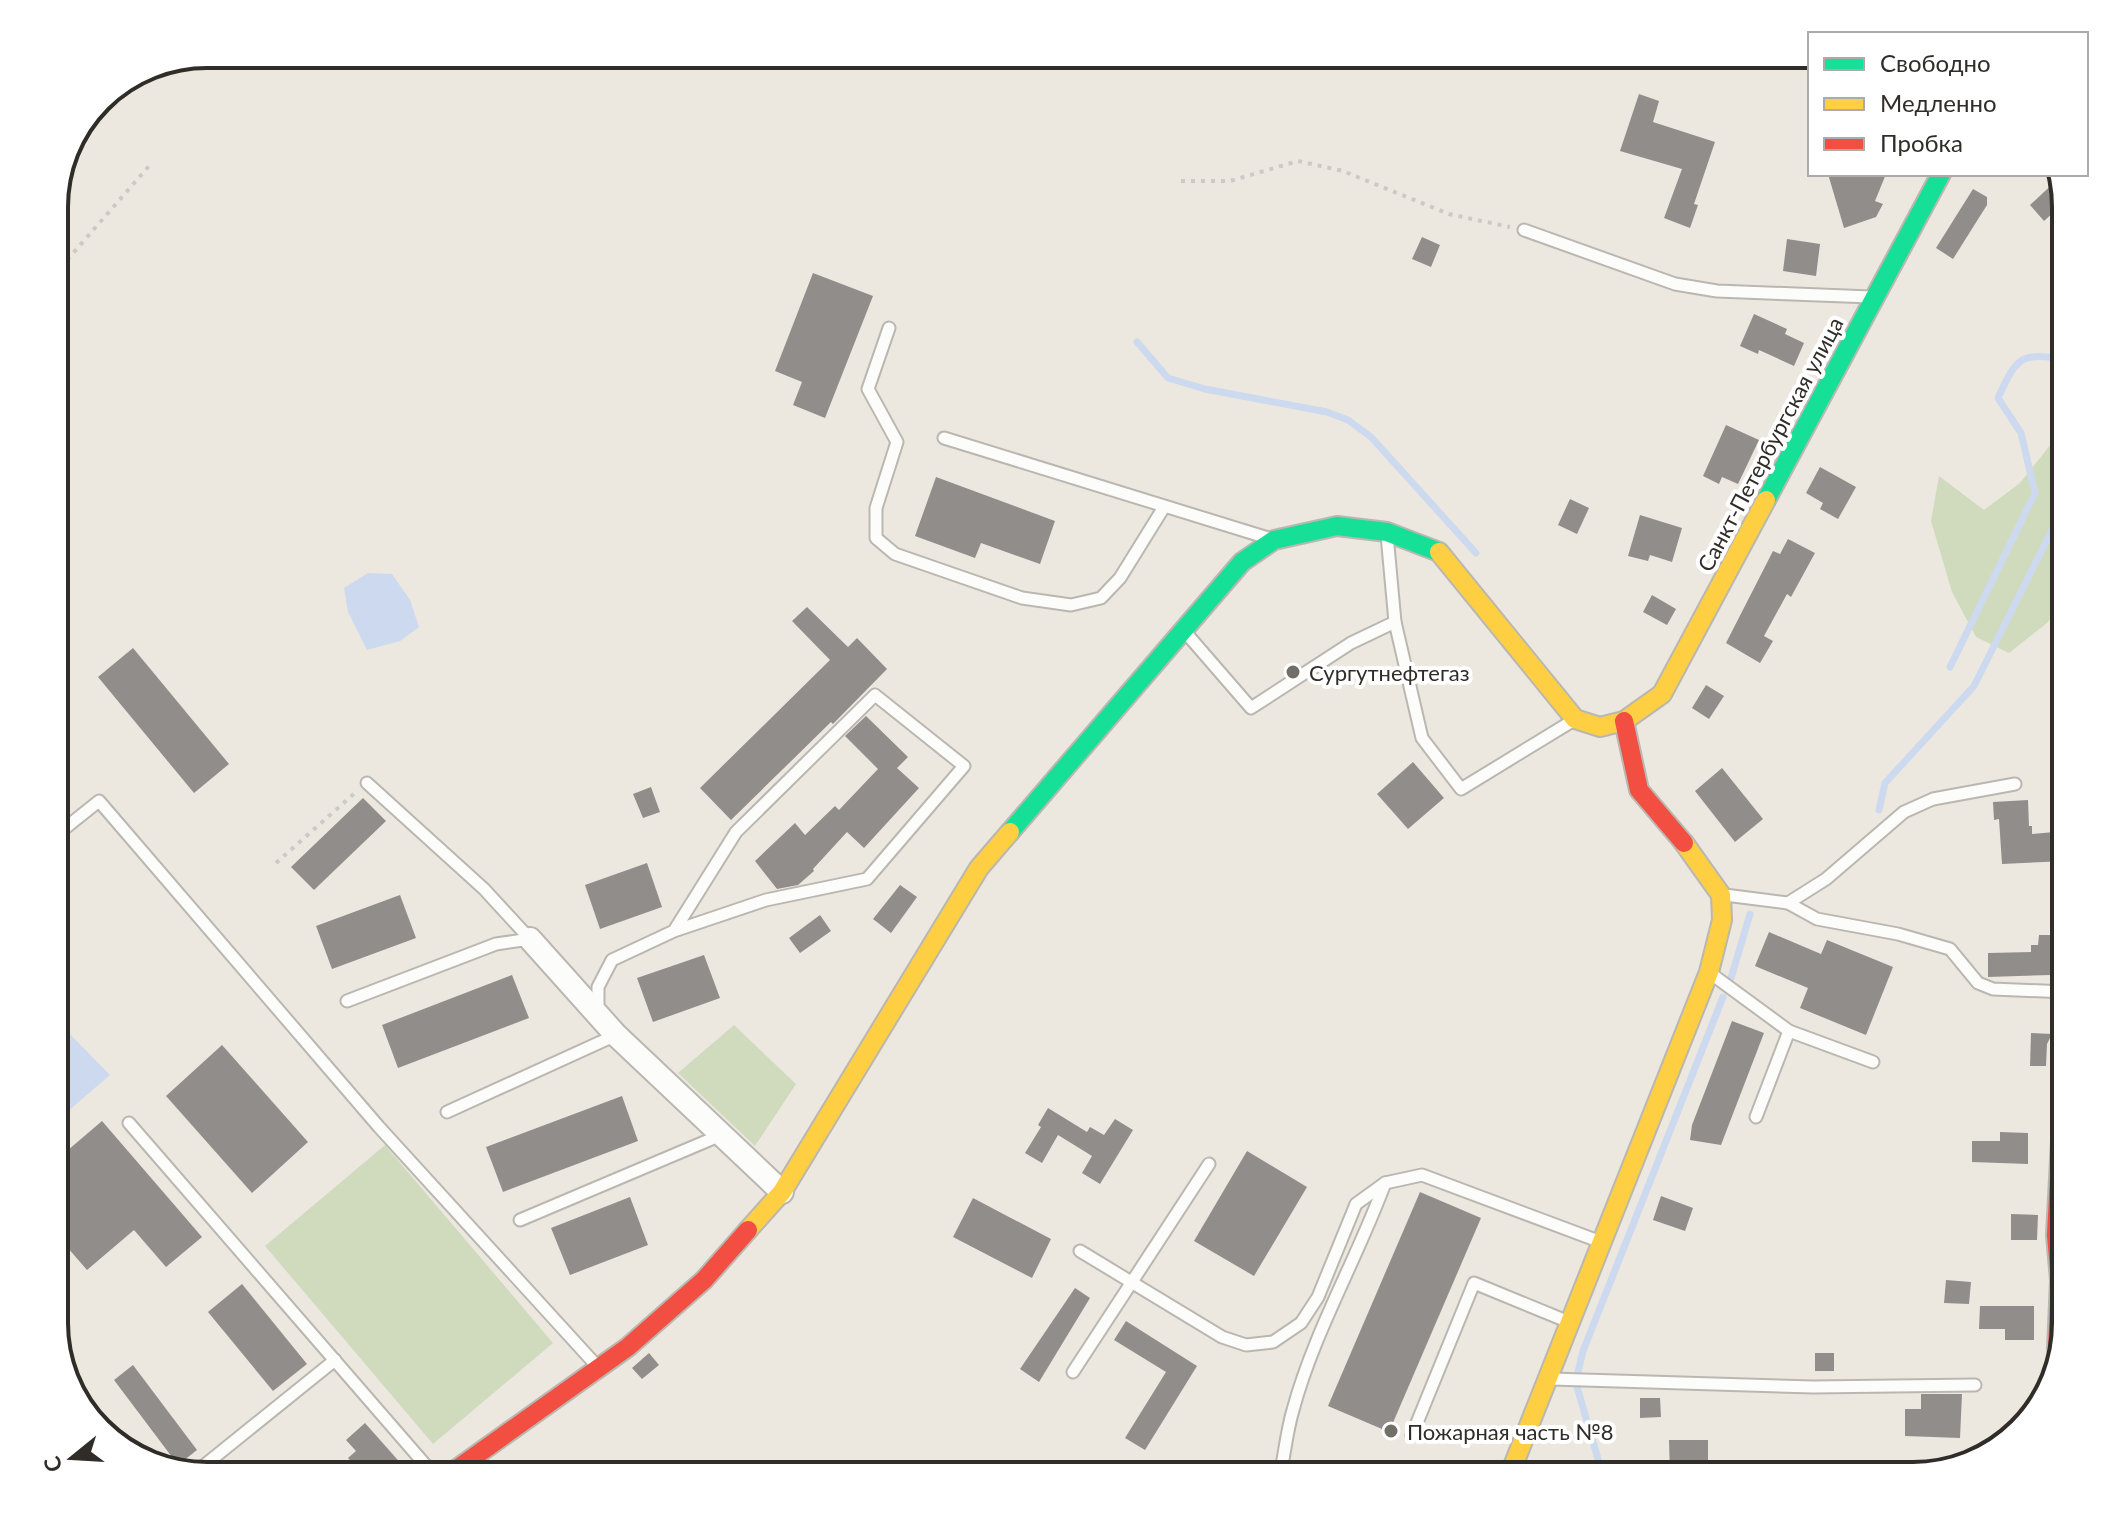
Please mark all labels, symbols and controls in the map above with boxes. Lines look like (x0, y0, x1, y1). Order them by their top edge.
legend (1808, 32, 2088, 176)
text: Свободно (1880, 48, 1991, 77)
text: Медленно (1880, 88, 1997, 117)
text: Пробка (1880, 128, 1963, 157)
street label: Санкт-Петербургская улица (1691, 312, 1849, 576)
place label: Сургутнефтегаз (1309, 659, 1470, 686)
marker: Сургутнефтегаз (1284, 663, 1302, 681)
north arrow (32, 1418, 112, 1498)
place label: Пожарная часть №8 (1407, 1418, 1614, 1445)
marker: Пожарная часть №8 (1382, 1422, 1400, 1440)
text: С (37, 1453, 68, 1475)

